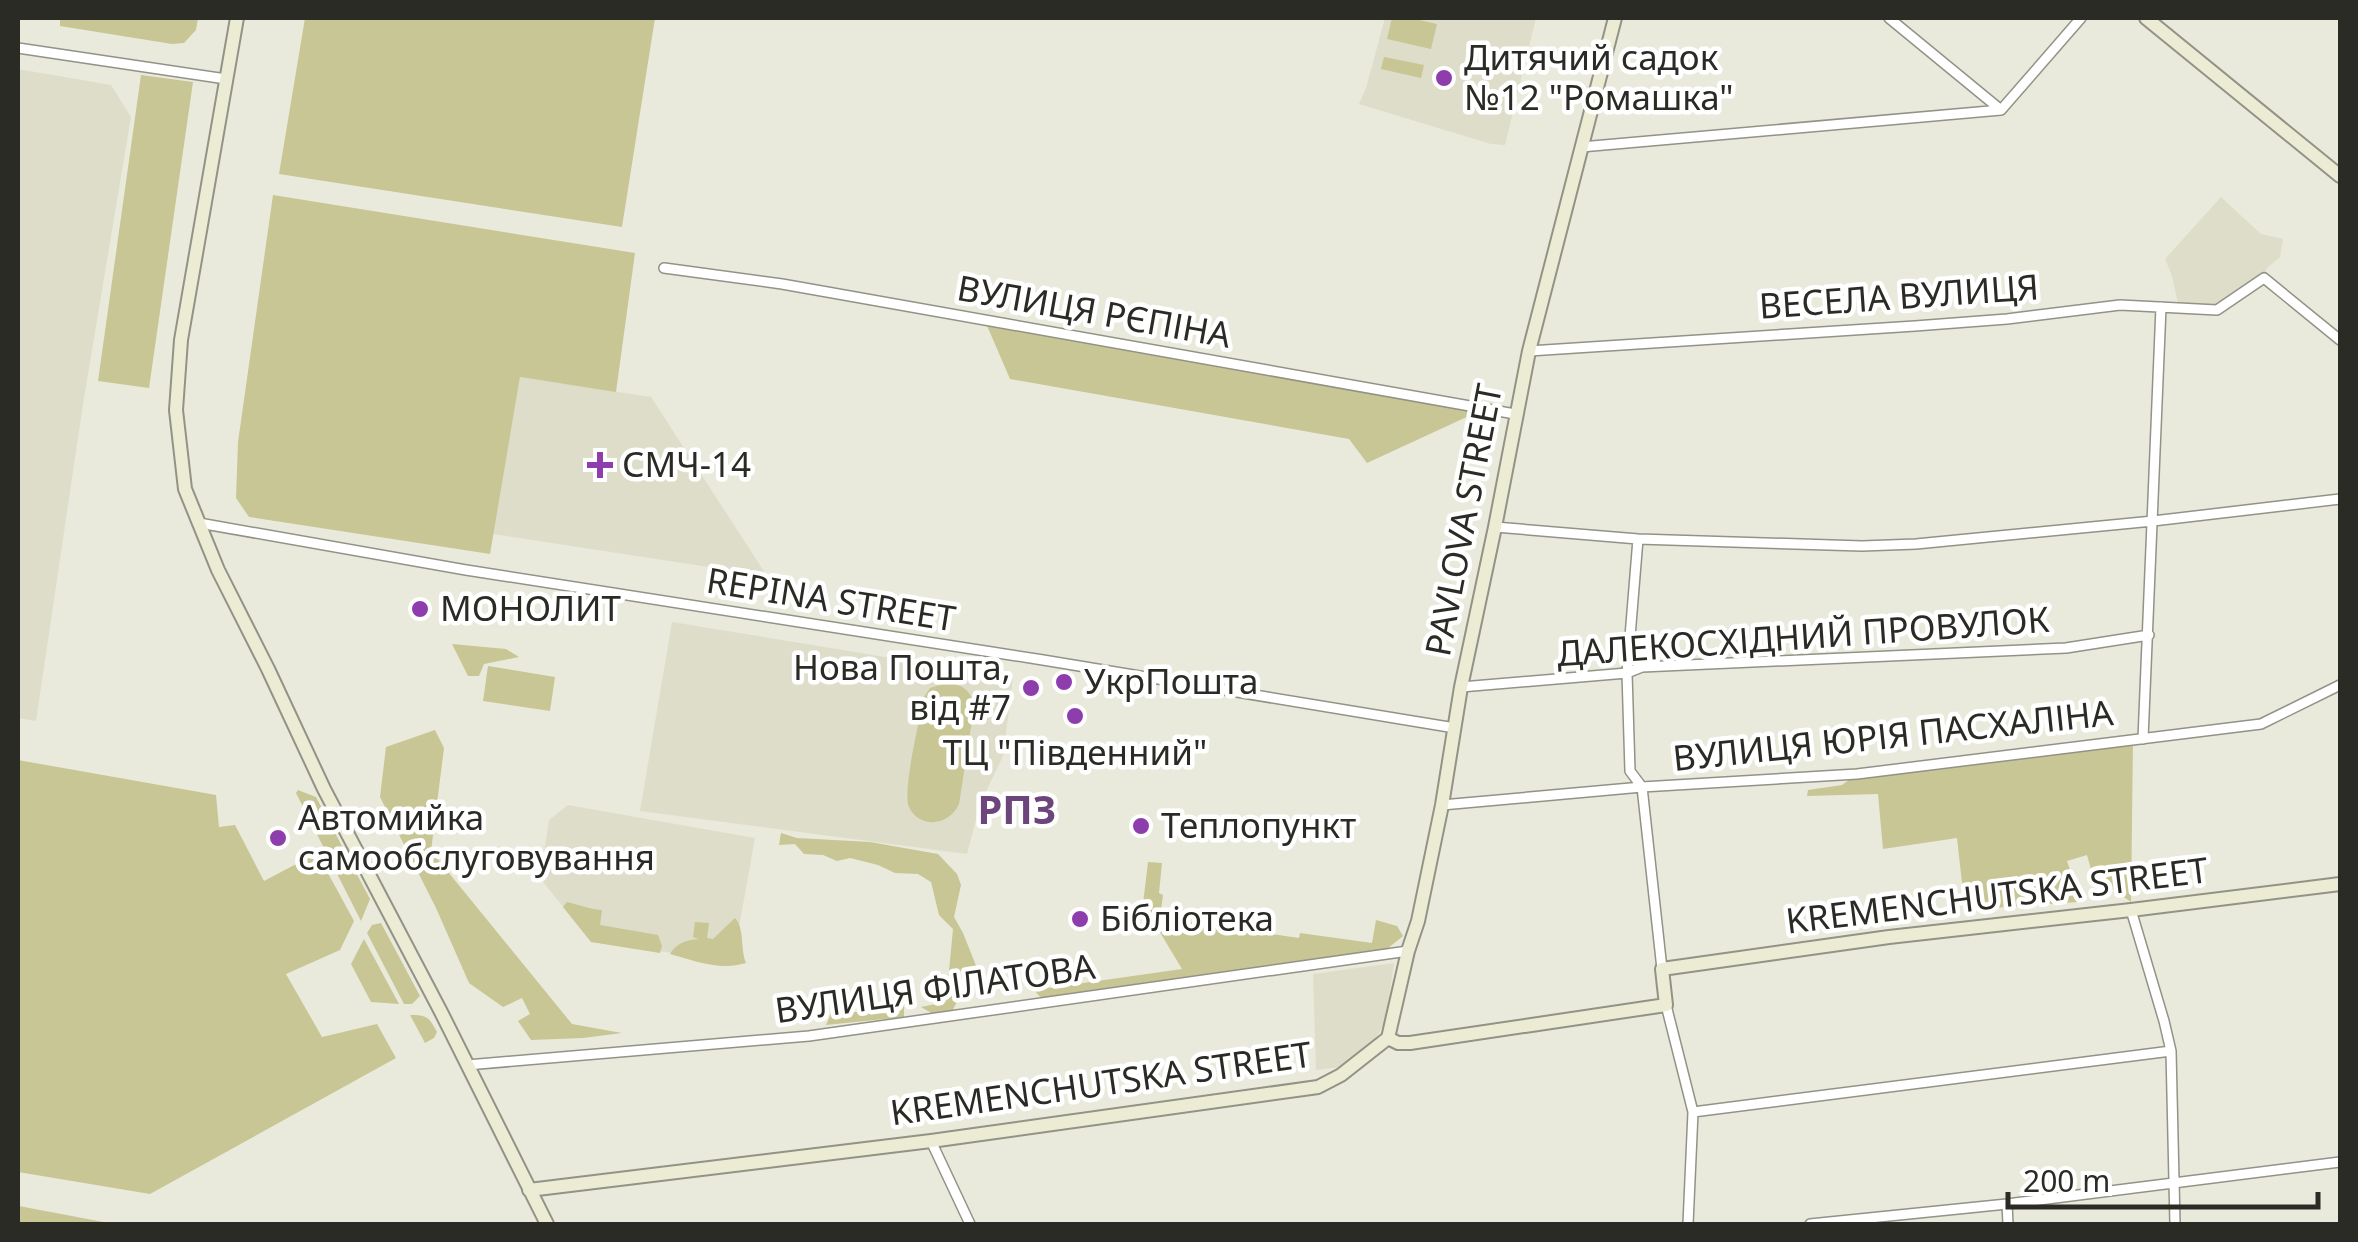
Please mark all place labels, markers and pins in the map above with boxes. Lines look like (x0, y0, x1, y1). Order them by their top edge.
place label: Дитячий садок №12 "Ромашка" (1464, 33, 1734, 120)
marker: Дитячий садок №12 "Ромашка" (1433, 67, 1455, 89)
place label: СМЧ-14 (622, 440, 751, 487)
marker: СМЧ-14 (587, 452, 613, 478)
place label: МОНОЛИТ (440, 584, 622, 631)
marker: МОНОЛИТ (409, 598, 431, 620)
place label: Нова Пошта, від #7 (793, 643, 1011, 730)
place label: УкрПошта (1084, 657, 1259, 704)
marker: УкрПошта (1053, 671, 1075, 693)
marker: Нова Пошта, від #7 (1020, 677, 1042, 699)
marker: ТЦ "Південний" (1064, 705, 1086, 727)
place label: ТЦ "Південний" (943, 728, 1207, 775)
place label: Автомийка самообслуговування (298, 793, 655, 880)
place label: Теплопункт (1161, 801, 1356, 848)
marker: Теплопункт (1130, 815, 1152, 837)
marker: Автомийка самообслуговування (267, 827, 289, 849)
place label: Бібліотека (1100, 894, 1274, 941)
marker: Бібліотека (1069, 908, 1091, 930)

